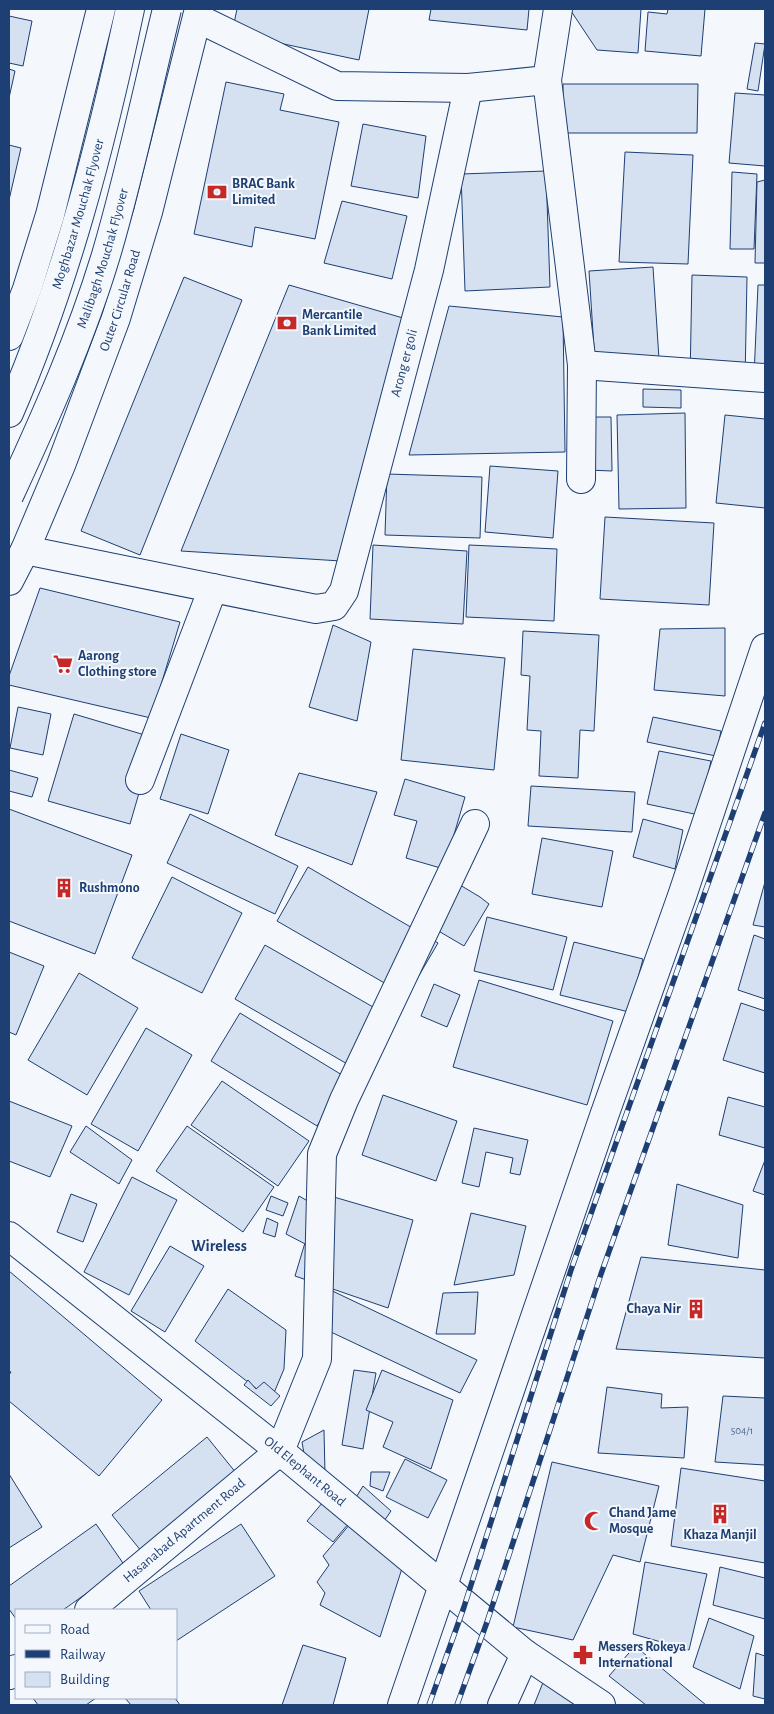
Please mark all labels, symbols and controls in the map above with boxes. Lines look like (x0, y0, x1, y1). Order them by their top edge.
street label: Moghbazar Mouchak Flyover (50, 137, 107, 291)
place label: BRAC Bank Limited (232, 177, 295, 207)
bank icon: BRAC Bank Limited (206, 181, 228, 203)
street label: Malibagh Mouchak Flyover (75, 186, 131, 330)
street label: Outer Circular Road (97, 248, 143, 353)
place label: Mercantile Bank Limited (302, 308, 377, 338)
bank icon: Mercantile Bank Limited (276, 312, 298, 334)
street label: Arong er goli (389, 328, 420, 398)
place label: Aarong Clothing store (78, 649, 157, 679)
supermarket icon: Aarong Clothing store (52, 653, 74, 675)
building icon: Rushmono (53, 877, 75, 899)
place label: Rushmono (79, 881, 140, 895)
district label: Wireless (191, 1238, 247, 1254)
building icon: Chaya Nir (685, 1298, 707, 1320)
place label: Chaya Nir (626, 1302, 681, 1316)
house number: 504/1 (731, 1425, 753, 1436)
street label: Old Elephant Road (261, 1434, 348, 1509)
street label: Hasanabad Apartment Road (121, 1476, 248, 1585)
building icon: Khaza Manjil (709, 1503, 731, 1525)
place label: Chand Jame Mosque (609, 1506, 677, 1536)
mosque icon: Chand Jame Mosque (583, 1510, 605, 1532)
place label: Khaza Manjil (683, 1528, 757, 1542)
legend (15, 1609, 178, 1699)
text: Road (60, 1622, 90, 1637)
place label: Messers Rokeya International (598, 1640, 686, 1670)
pharmacy icon: Messers Rokeya International (572, 1644, 594, 1666)
text: Railway (60, 1647, 106, 1662)
text: Building (60, 1672, 110, 1687)

